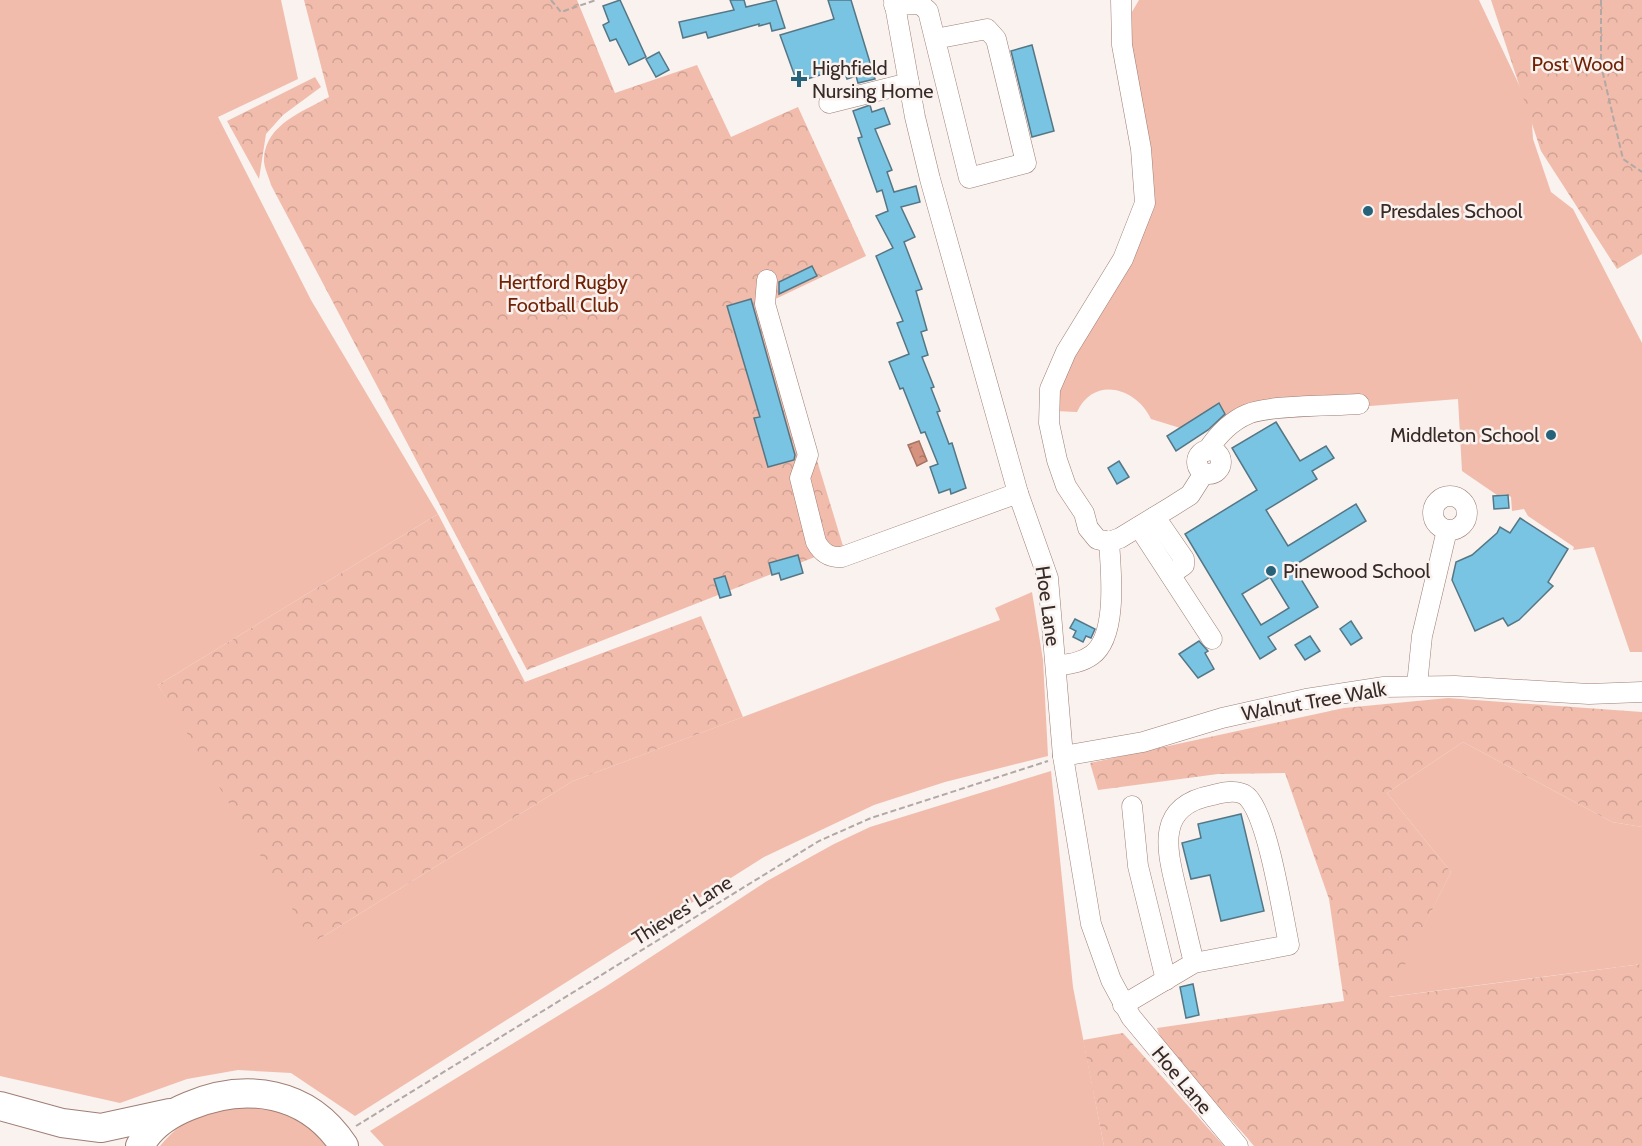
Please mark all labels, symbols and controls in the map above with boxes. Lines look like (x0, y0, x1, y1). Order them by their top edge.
park label: Post Wood (1532, 52, 1624, 76)
place label: Highfield Nursing Home (812, 56, 933, 103)
marker: Highfield Nursing Home (790, 70, 808, 88)
place label: Presdales School (1380, 199, 1523, 223)
marker: Presdales School (1361, 204, 1375, 218)
park label: Hertford Rugby Football Club (498, 270, 628, 317)
place label: Middleton School (1390, 423, 1539, 447)
marker: Middleton School (1544, 428, 1558, 442)
place label: Pinewood School (1283, 559, 1431, 583)
street label: Hoe Lane (1031, 564, 1065, 648)
marker: Pinewood School (1264, 564, 1278, 578)
street label: Walnut Tree Walk (1240, 676, 1388, 726)
street label: Thieves' Lane (628, 870, 736, 950)
street label: Hoe Lane (1147, 1041, 1217, 1119)

